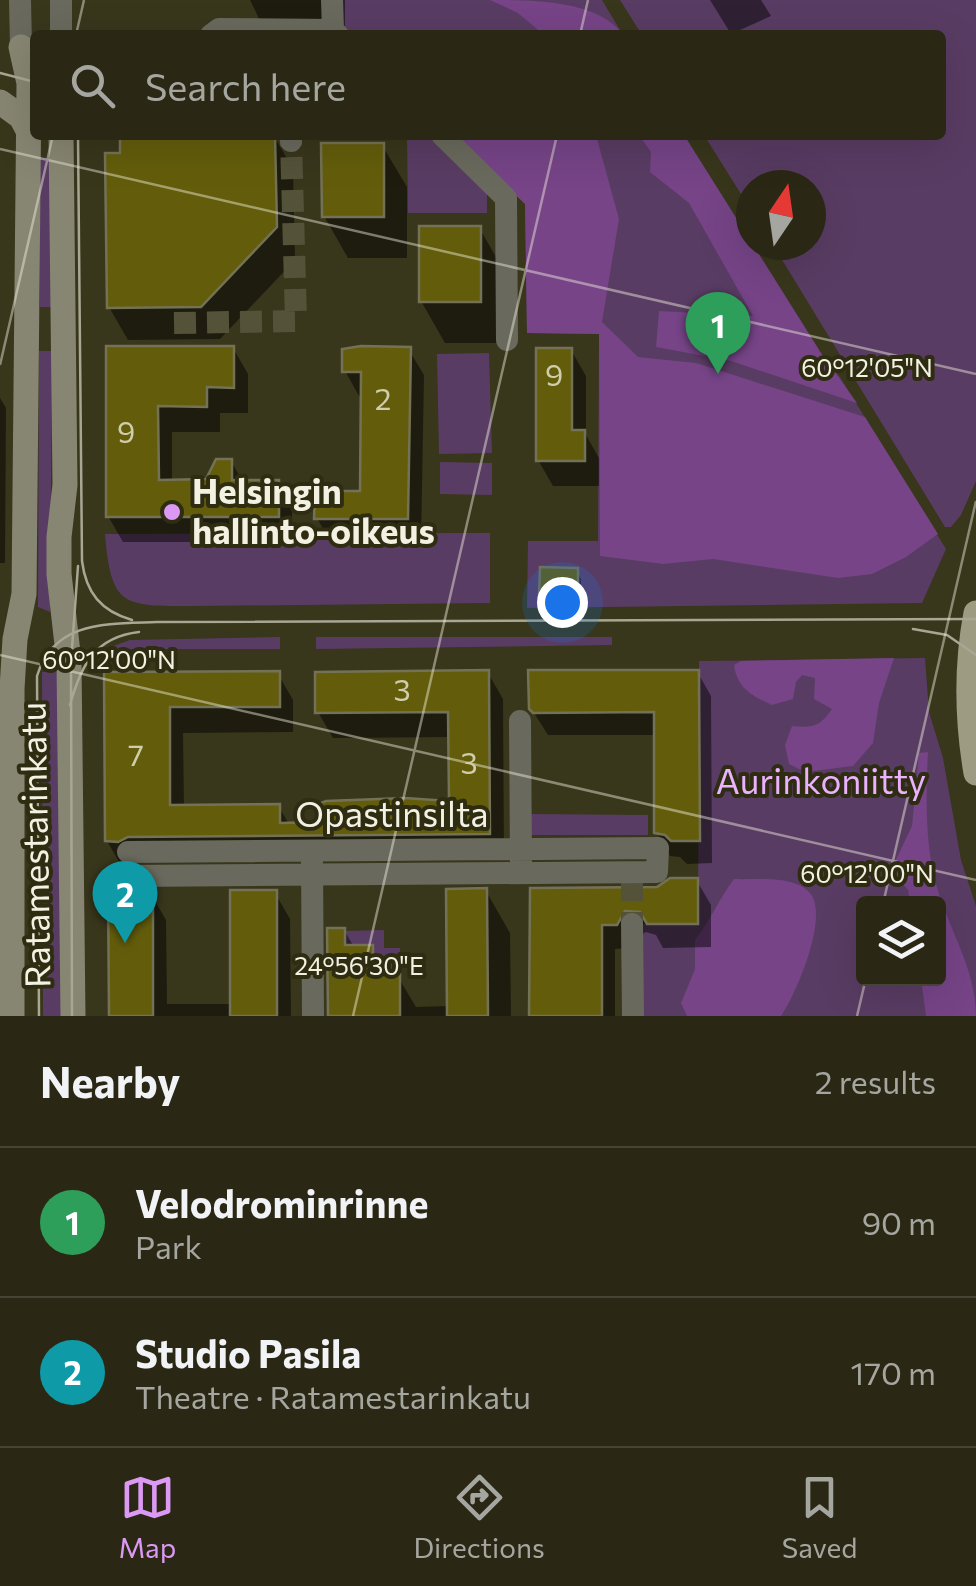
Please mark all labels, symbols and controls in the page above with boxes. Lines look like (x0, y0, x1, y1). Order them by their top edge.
search box (30, 30, 946, 140)
icon: search (65, 58, 120, 113)
text: Search here (145, 62, 346, 109)
north arrow (736, 170, 826, 260)
pin: 1 (686, 292, 750, 374)
text: 60°12'05"N (801, 352, 933, 382)
house number: 9 (545, 355, 563, 392)
house number: 2 (375, 379, 391, 416)
house number: 9 (117, 412, 135, 449)
place label: Helsingin hallinto-oikeus (192, 468, 435, 551)
marker: Helsingin hallinto-oikeus (161, 501, 183, 523)
your location (537, 577, 588, 628)
text: 60°12'00"N (42, 644, 176, 674)
house number: 3 (393, 670, 411, 707)
street label: Ratamestarinkatu (10, 702, 57, 988)
house number: 7 (128, 735, 144, 772)
house number: 3 (460, 743, 478, 780)
park label: Aurinkoniitty (716, 758, 926, 801)
street label: Opastinsilta (295, 791, 489, 834)
text: 60°12'00"N (800, 858, 934, 888)
pin: 2 (92, 860, 158, 943)
map controls (856, 896, 946, 986)
button: layers (856, 896, 946, 986)
text: 24°56'30"E (294, 950, 424, 980)
text: Nearby (40, 1055, 180, 1107)
text: 2 results (815, 1061, 936, 1101)
text: Velodrominrinne (135, 1179, 428, 1226)
text: 1 (65, 1202, 80, 1242)
text: 90 m (862, 1202, 936, 1242)
text: Park (135, 1226, 202, 1266)
text: Studio Pasila (135, 1329, 361, 1376)
text: 2 (63, 1352, 82, 1392)
text: 170 m (851, 1352, 936, 1392)
text: Theatre · Ratamestarinkatu (135, 1376, 531, 1416)
tab: Map (119, 1470, 176, 1564)
tab: Directions (413, 1470, 545, 1564)
tab: Saved (782, 1470, 857, 1564)

